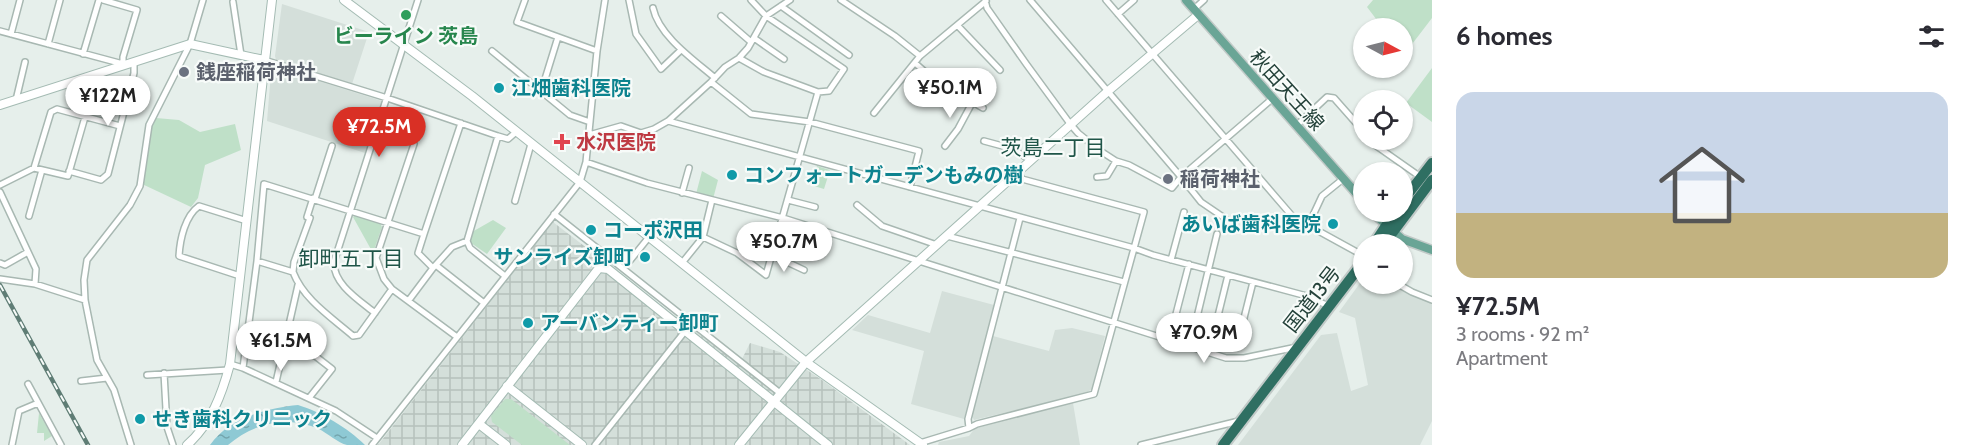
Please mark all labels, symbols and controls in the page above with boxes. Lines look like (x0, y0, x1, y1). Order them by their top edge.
marker: ビーライン 茨島 (399, 8, 413, 22)
north arrow (1353, 18, 1413, 78)
map controls (1353, 18, 1413, 294)
text: 6 homes (1456, 20, 1553, 52)
icon: filters (1915, 20, 1948, 53)
place label: ビーライン 茨島 (334, 24, 478, 48)
street label: 秋田天王線 (1245, 45, 1329, 135)
place label: 銭座稲荷神社 (196, 60, 316, 84)
marker: 銭座稲荷神社 (177, 65, 191, 79)
pin: ¥50.1M (901, 68, 999, 119)
text: ¥50.1M (918, 75, 982, 99)
pin: ¥122M (66, 76, 150, 127)
place label: 江畑歯科医院 (511, 76, 631, 100)
marker: 江畑歯科医院 (492, 81, 506, 95)
text: ¥122M (79, 83, 137, 107)
button: locate (1353, 90, 1413, 150)
pin: ¥72.5M (330, 107, 428, 158)
text: ¥72.5M (347, 114, 411, 138)
place label: 水沢医院 (576, 130, 656, 154)
icon: home (1648, 131, 1756, 239)
marker: 水沢医院 (553, 133, 571, 151)
district label: 茨島二丁目 (1001, 135, 1106, 160)
button: + (1353, 162, 1413, 222)
place label: コンフォートガーデンもみの樹 (744, 163, 1023, 187)
place label: 稲荷神社 (1180, 167, 1260, 191)
marker: コンフォートガーデンもみの樹 (725, 168, 739, 182)
marker: 稲荷神社 (1161, 172, 1175, 186)
place label: あいば歯科医院 (1181, 212, 1321, 236)
marker: あいば歯科医院 (1326, 217, 1340, 231)
place label: コーポ沢田 (603, 218, 703, 242)
pin: ¥50.7M (735, 222, 833, 273)
marker: コーポ沢田 (584, 223, 598, 237)
text: ¥50.7M (750, 229, 818, 253)
button: − (1353, 234, 1413, 294)
place label: サンライズ卸町 (494, 245, 633, 269)
district label: 卸町五丁目 (299, 246, 404, 271)
marker: サンライズ卸町 (638, 250, 652, 264)
street label: 国道13号 (1279, 261, 1345, 337)
text: ¥72.5M (1456, 290, 1540, 322)
place label: アーバンティー卸町 (540, 311, 718, 335)
pin: ¥70.9M (1155, 313, 1253, 364)
marker: アーバンティー卸町 (521, 316, 535, 330)
text: ¥70.9M (1170, 320, 1238, 344)
pin: ¥61.5M (232, 321, 330, 372)
text: 3 rooms · 92 m² (1456, 322, 1589, 346)
text: ¥61.5M (250, 328, 312, 352)
text: Apartment (1456, 346, 1548, 370)
place label: せき歯科クリニック (152, 407, 332, 431)
marker: せき歯科クリニック (133, 412, 147, 426)

